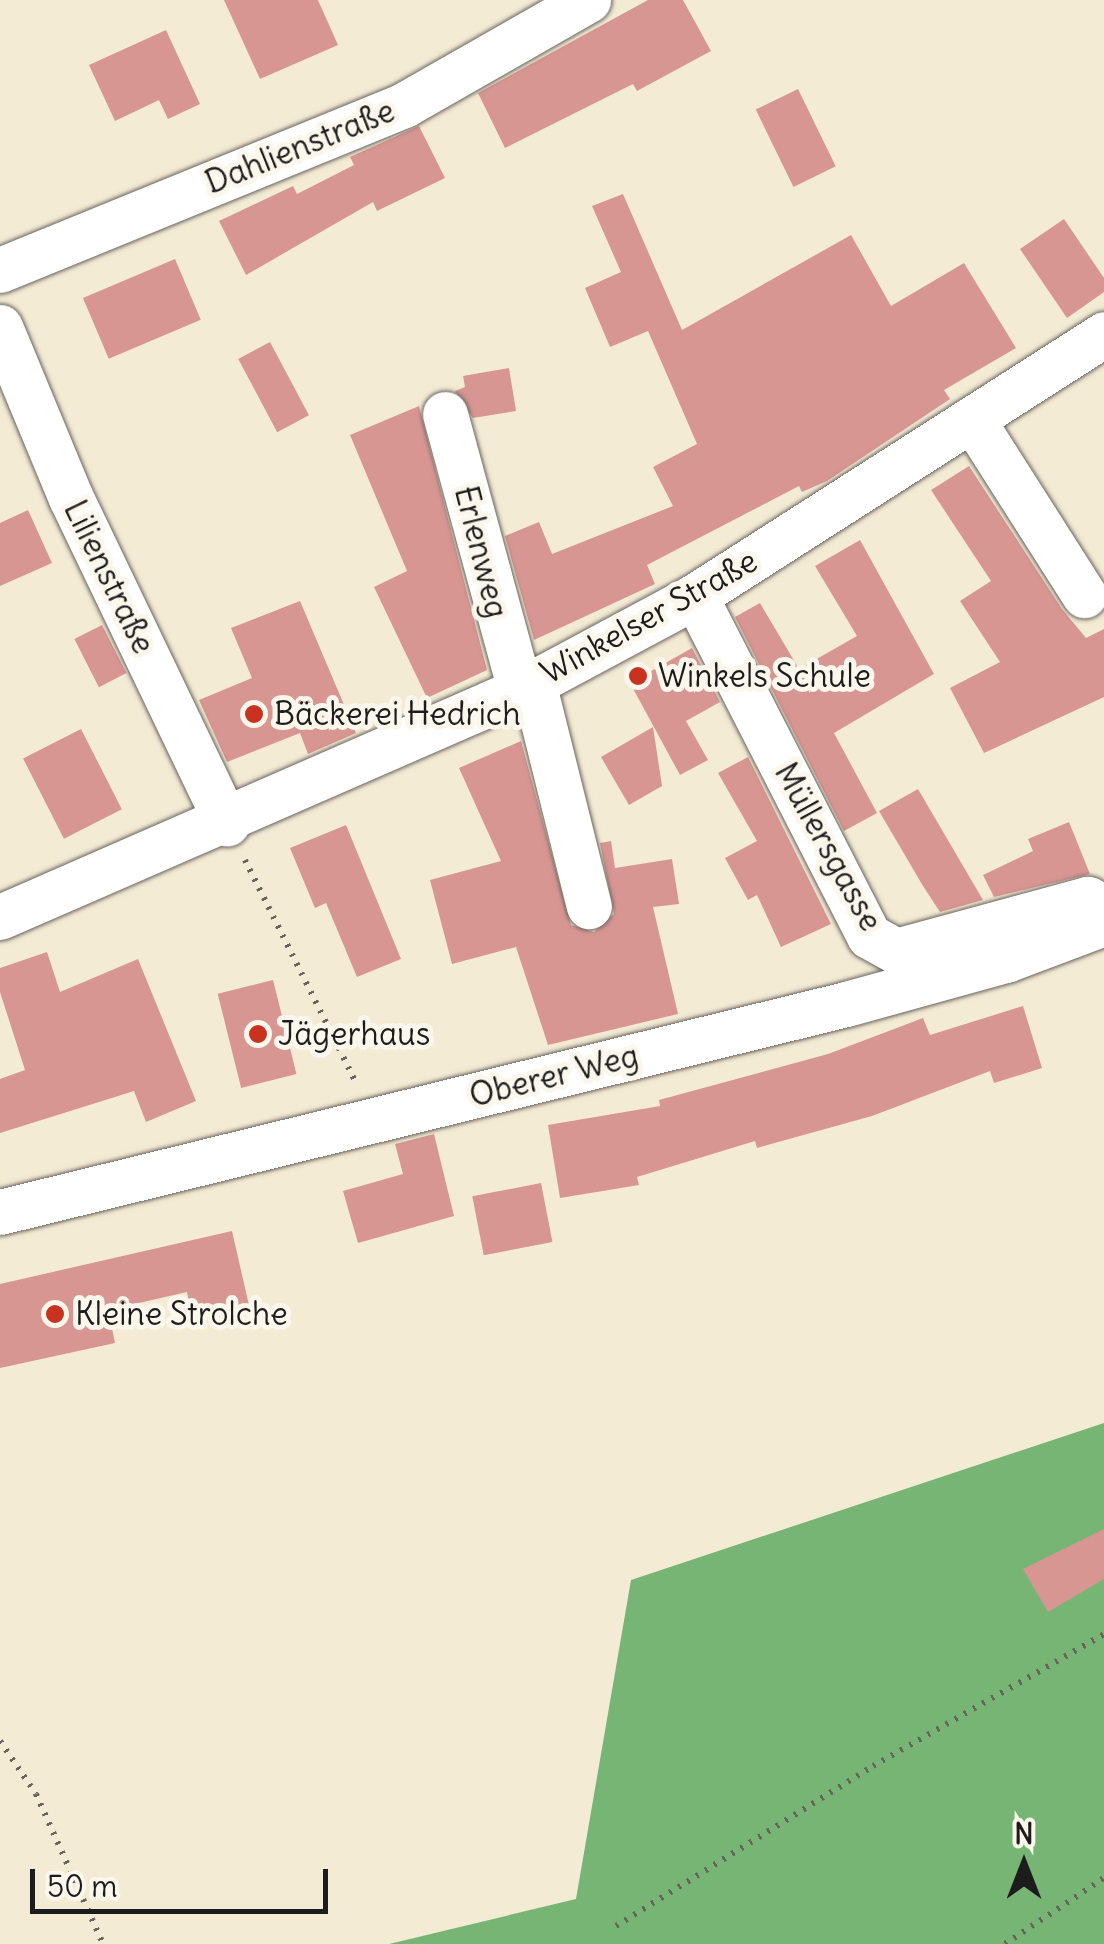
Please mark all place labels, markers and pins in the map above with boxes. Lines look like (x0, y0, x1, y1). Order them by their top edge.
place label: Winkels Schule (658, 657, 871, 695)
marker: Winkels Schule (627, 665, 649, 687)
place label: Bäckerei Hedrich (274, 695, 521, 733)
marker: Bäckerei Hedrich (243, 703, 265, 725)
place label: Jägerhaus (278, 1015, 430, 1053)
marker: Jägerhaus (247, 1023, 269, 1045)
place label: Kleine Strolche (75, 1295, 288, 1333)
marker: Kleine Strolche (44, 1303, 66, 1325)

